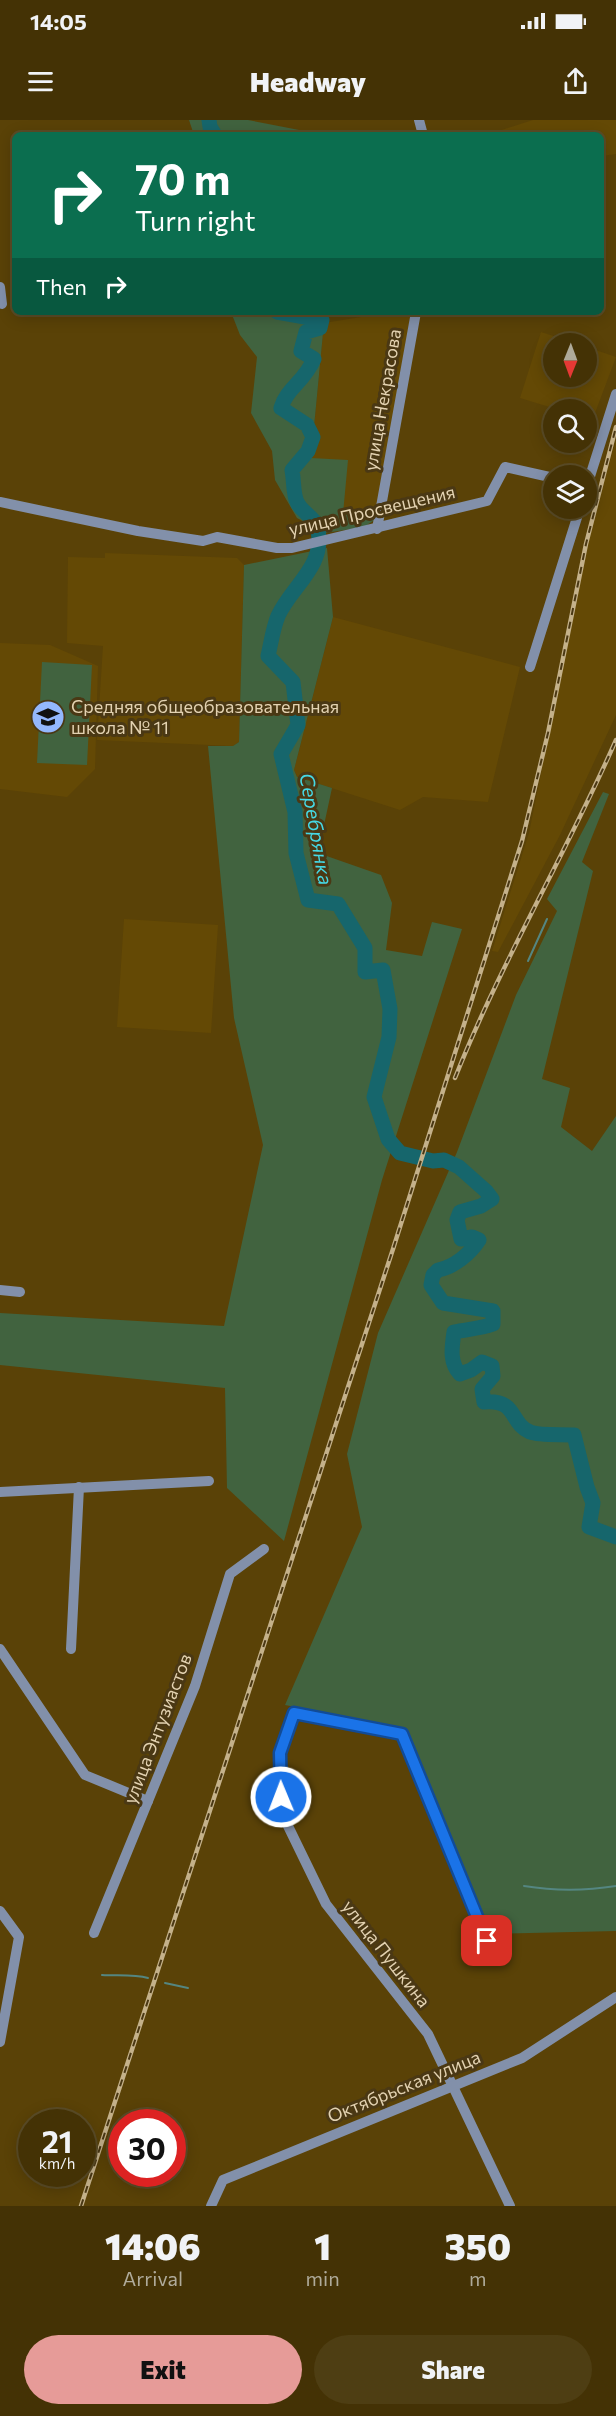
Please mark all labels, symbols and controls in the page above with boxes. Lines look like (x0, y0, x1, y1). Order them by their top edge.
text: 14:05 (30, 8, 87, 35)
icon: menu (24, 65, 57, 98)
text: Headway (250, 65, 366, 98)
icon: share (559, 65, 592, 98)
text: 70 m (135, 152, 230, 204)
icon: right (36, 156, 114, 234)
text: Turn right (135, 204, 255, 237)
icon: right (99, 270, 132, 303)
text: Then (36, 273, 87, 300)
street label: улица Некрасова (359, 327, 405, 472)
north arrow (543, 333, 597, 387)
map controls (543, 333, 597, 519)
button: search (543, 399, 597, 453)
button: layers (543, 465, 597, 519)
street label: улица Просвещения (286, 480, 457, 540)
place label: Средняя общеобразовательная школа № 11 (71, 695, 339, 738)
school or university icon: Средняя общеобразовательная школа № 11 (30, 699, 66, 735)
water label: Серебрянка (295, 771, 339, 887)
street label: улица Энтузиастов (118, 1650, 196, 1807)
position arrow (249, 1765, 313, 1829)
street label: улица Пушкина (338, 1895, 435, 2011)
pin (461, 1915, 512, 1966)
icon: arrive (470, 1924, 503, 1957)
street label: Октябрьская улица (324, 2045, 483, 2127)
speed limit sign: 30 (108, 2109, 186, 2187)
text: 21 (42, 2122, 72, 2159)
text: km/h (39, 2154, 75, 2172)
text: 14:06 (105, 2223, 201, 2267)
text: 1 (314, 2223, 331, 2267)
text: 350 (445, 2223, 511, 2267)
text: Arrival (123, 2266, 183, 2290)
text: min (306, 2266, 340, 2290)
text: m (469, 2266, 487, 2290)
button: Exit (24, 2335, 302, 2404)
button: Share (314, 2335, 592, 2404)

